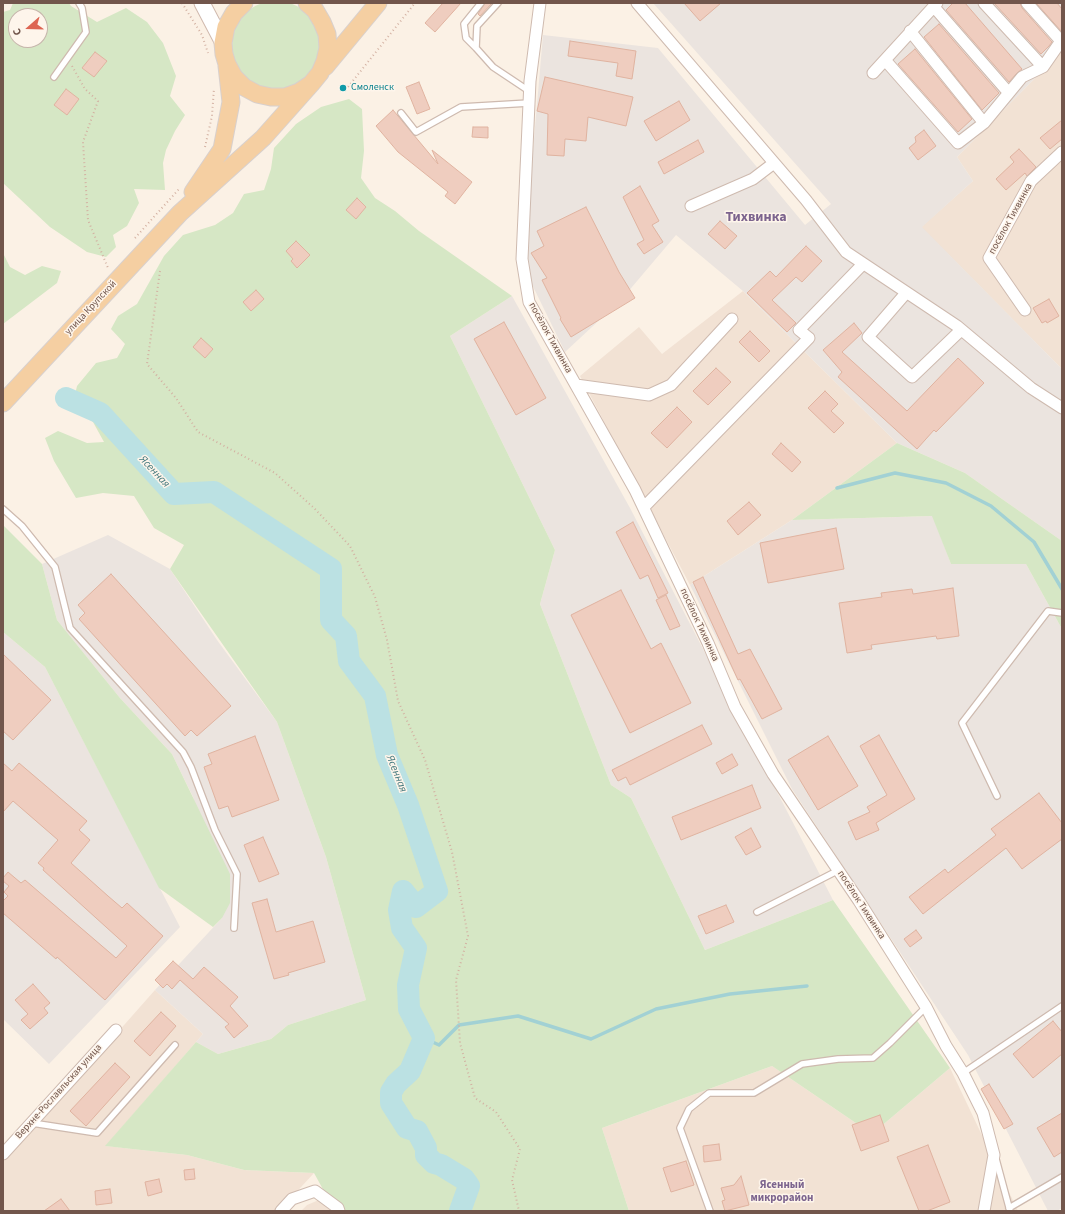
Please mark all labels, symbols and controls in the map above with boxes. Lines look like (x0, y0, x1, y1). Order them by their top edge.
north arrow (8, 8, 48, 48)
text: С (9, 26, 25, 38)
place label: Смоленск (351, 82, 394, 94)
marker: Смоленск (338, 83, 348, 93)
street label: посёлок Тихвинка (987, 181, 1035, 257)
district label: Тихвинка (725, 210, 787, 226)
street label: улица Крупской (63, 278, 119, 338)
street label: посёлок Тихвинка (526, 300, 574, 376)
water label: Ясенная (136, 453, 172, 491)
street label: посёлок Тихвинка (677, 587, 721, 663)
water label: Ясенная (383, 753, 409, 795)
street label: посёлок Тихвинка (834, 869, 888, 941)
street label: Верхне-Рославльская улица (13, 1042, 105, 1142)
district label: Ясенный микрорайон (750, 1179, 814, 1205)

